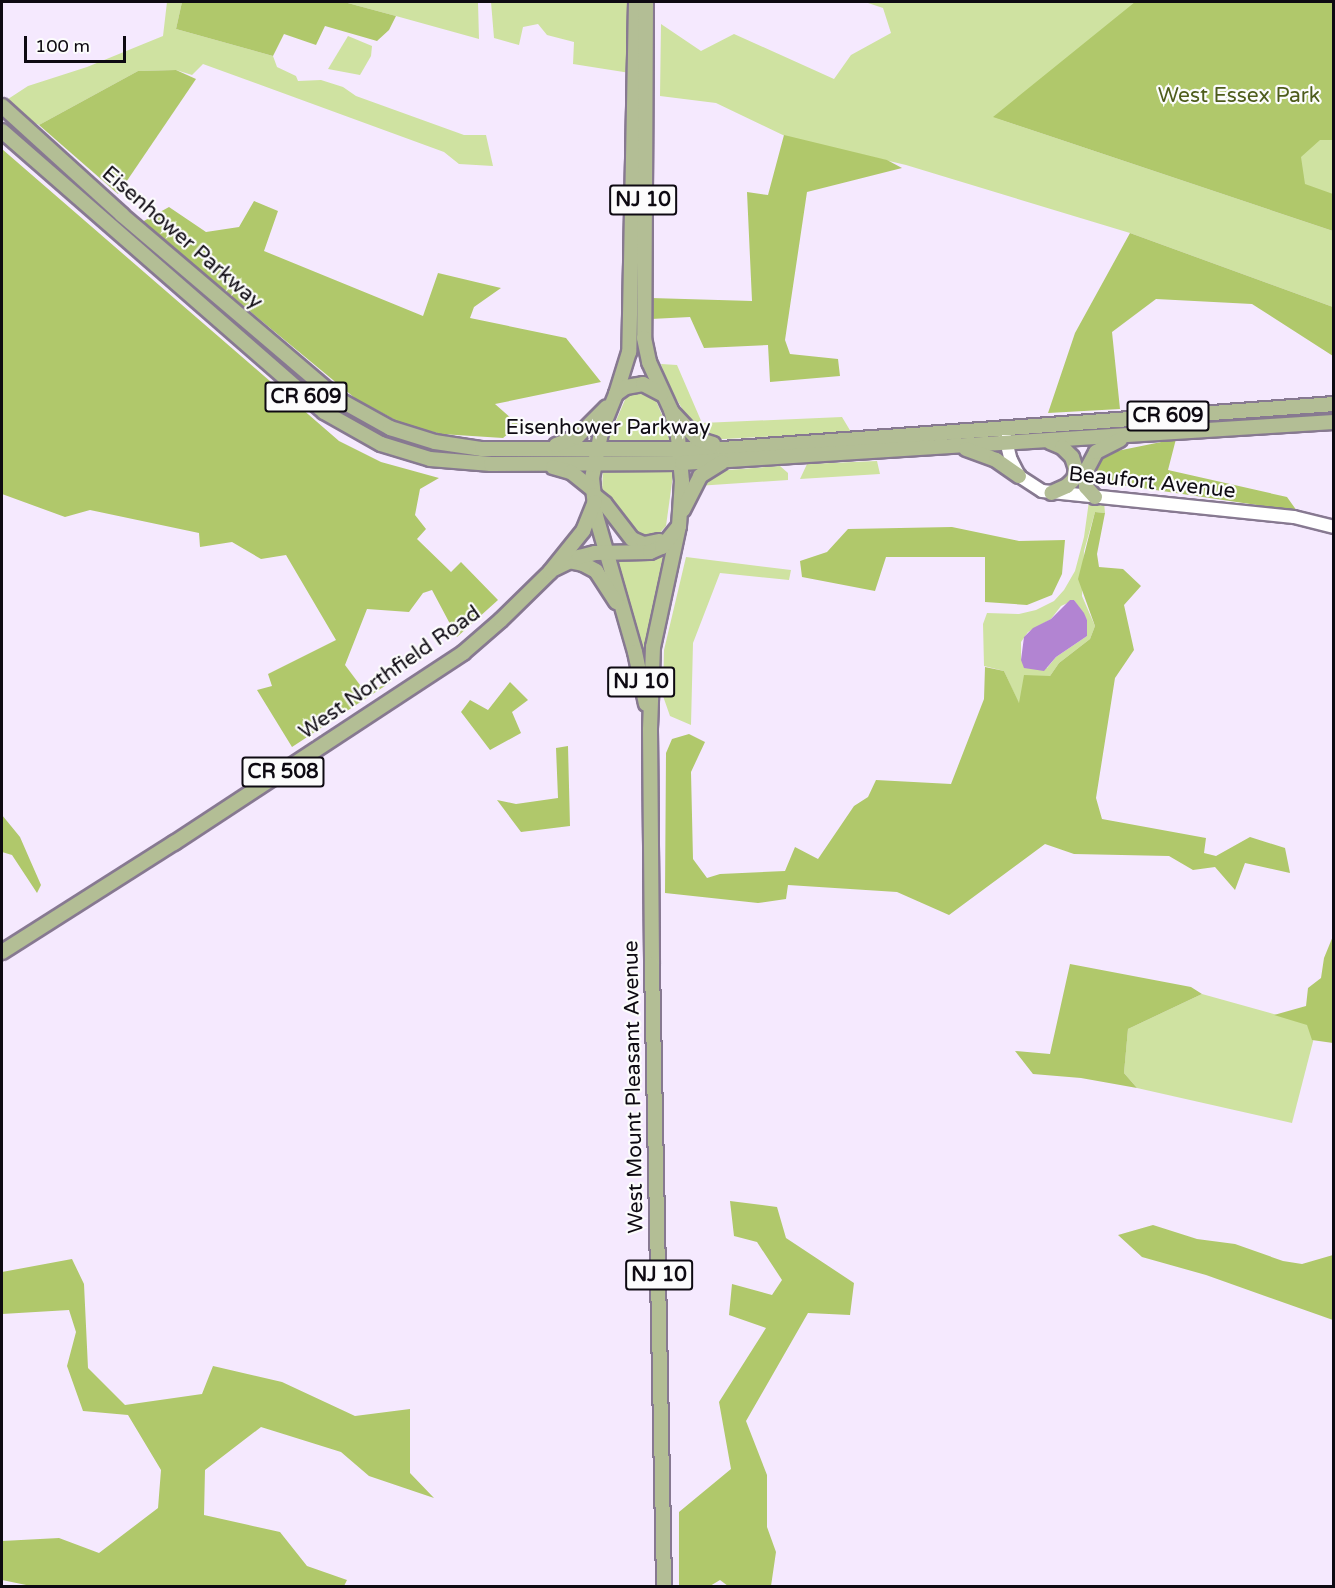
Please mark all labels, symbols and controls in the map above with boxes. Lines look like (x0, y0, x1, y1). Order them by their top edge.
scale bar (27, 24, 129, 62)
text: 100 m (35, 35, 90, 57)
park label: West Essex Park (1158, 83, 1320, 109)
street label: Eisenhower Parkway (96, 161, 268, 315)
road number: NJ 10 (608, 183, 678, 217)
road number: CR 609 (264, 380, 348, 414)
road number: CR 609 (1126, 399, 1210, 433)
street label: Eisenhower Parkway (506, 415, 710, 441)
street label: Beaufort Avenue (1067, 462, 1237, 504)
street label: West Northfield Road (294, 601, 486, 745)
road number: NJ 10 (606, 665, 676, 699)
road number: CR 508 (241, 755, 325, 789)
street label: West Mount Pleasant Avenue (619, 940, 649, 1234)
road number: NJ 10 (624, 1258, 694, 1292)

